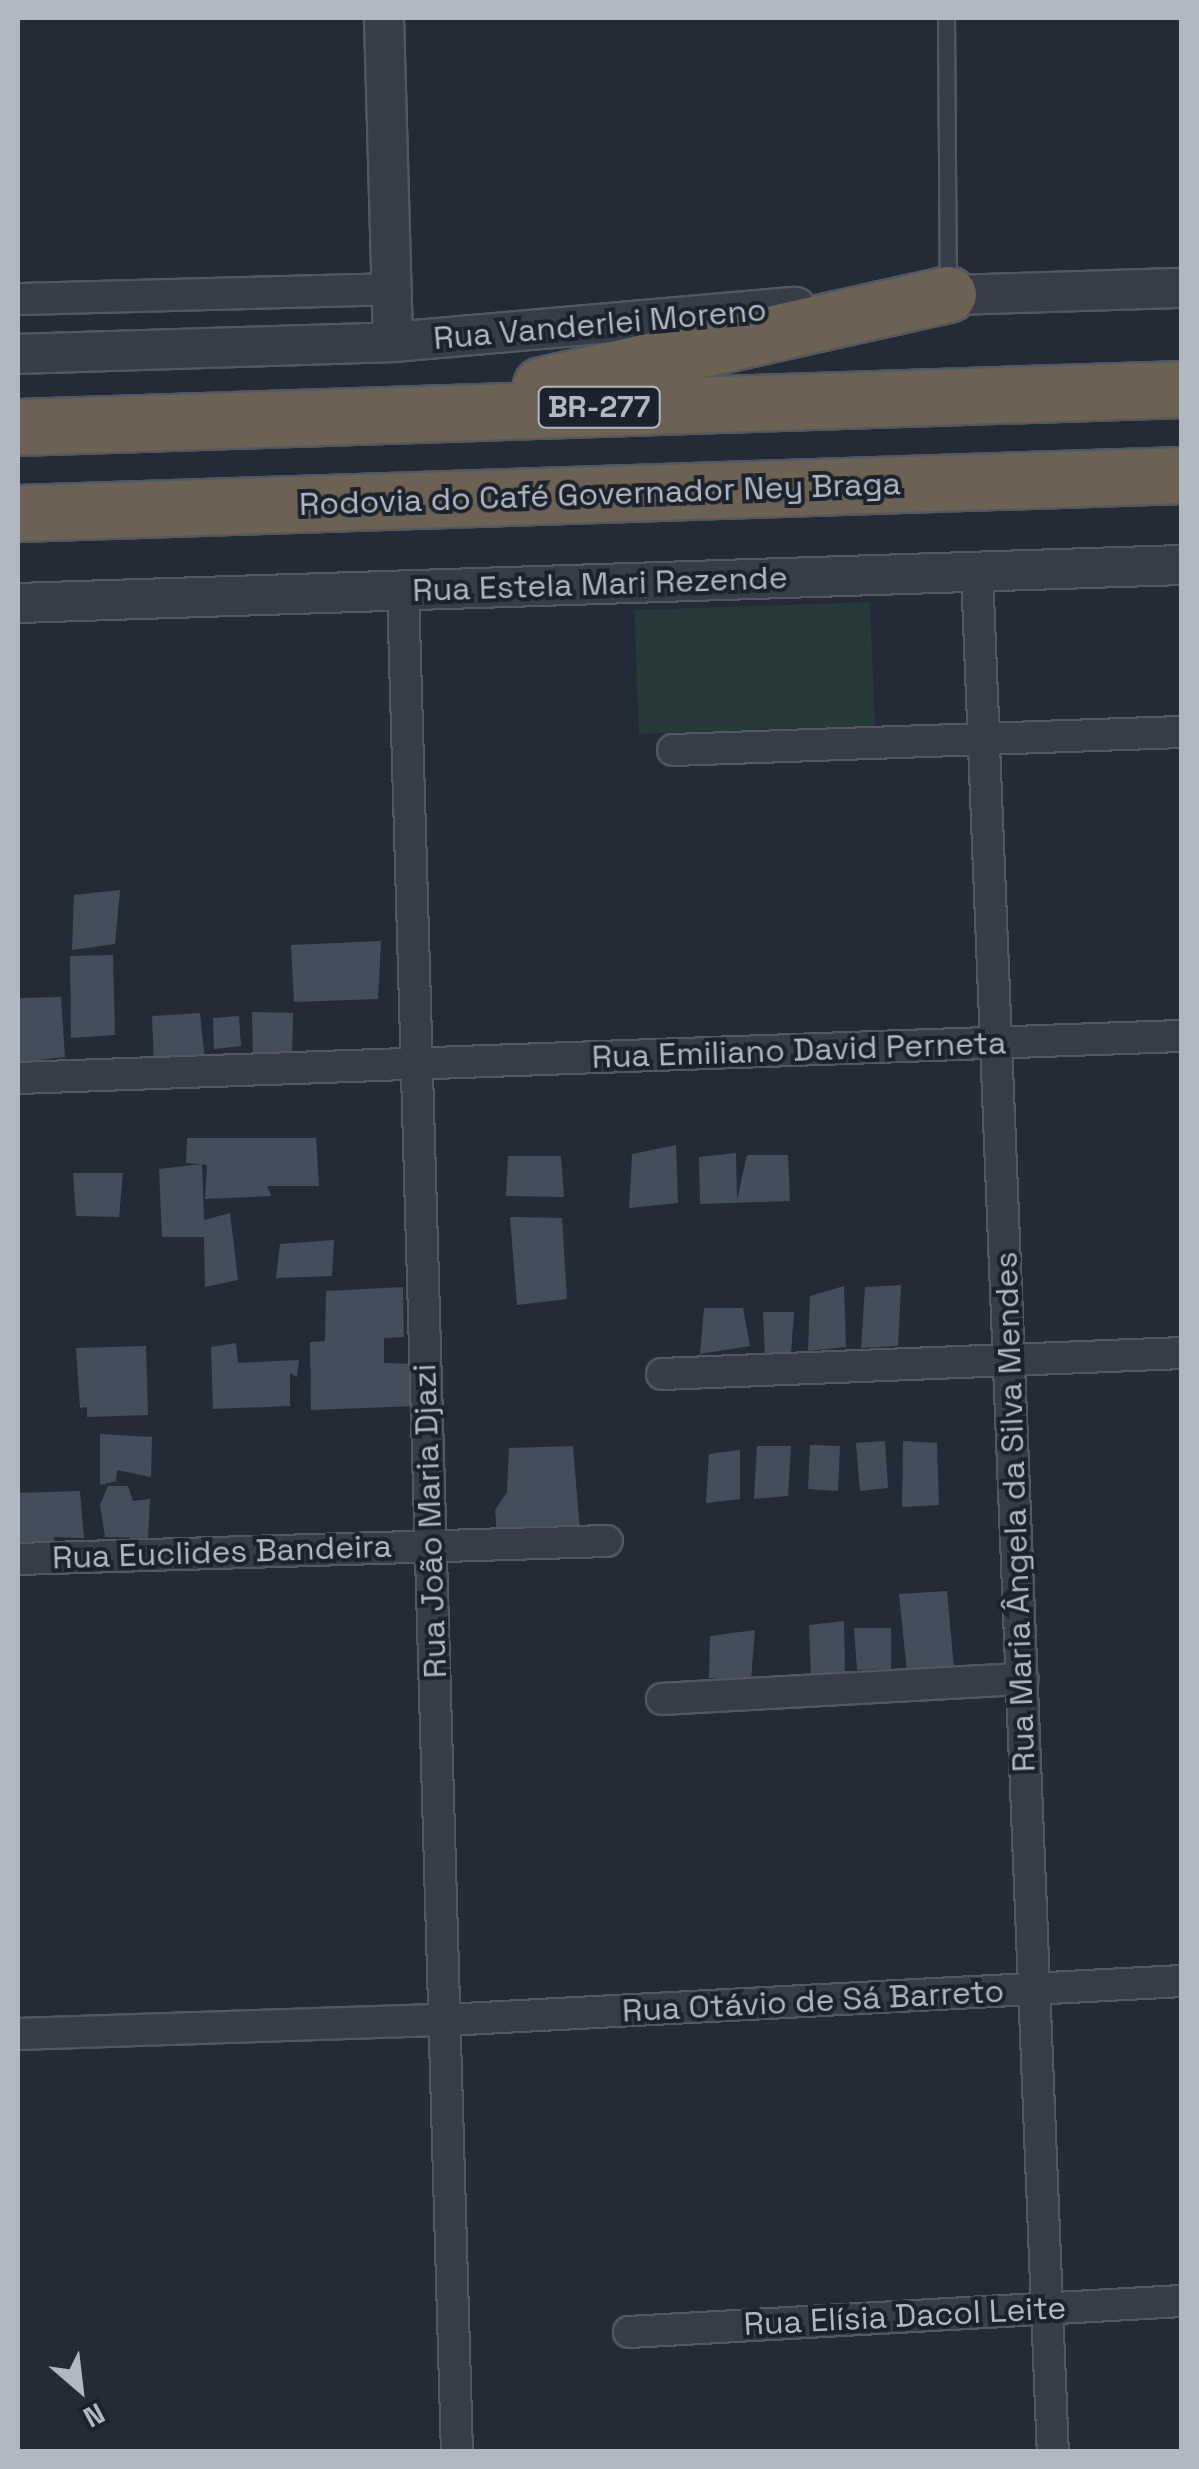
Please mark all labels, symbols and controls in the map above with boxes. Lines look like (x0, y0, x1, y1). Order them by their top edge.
street label: Rua Vanderlei Moreno (432, 290, 768, 358)
road number: BR-277 (536, 382, 662, 432)
street label: Rodovia do Café Governador Ney Braga (298, 464, 902, 524)
street label: Rua Estela Mari Rezende (412, 558, 788, 610)
street label: Rua Emiliano David Perneta (591, 1024, 1007, 1076)
street label: Rua Maria Ângela da Silva Mendes (987, 1251, 1043, 1773)
street label: Rua João Maria Djazi (405, 1363, 455, 1679)
street label: Rua Euclides Bandeira (51, 1527, 393, 1577)
street label: Rua Otávio de Sá Barreto (621, 1972, 1005, 2030)
street label: Rua Elísia Dacol Leite (743, 2288, 1067, 2344)
north arrow (30, 2339, 130, 2439)
text: N (77, 2395, 111, 2436)

